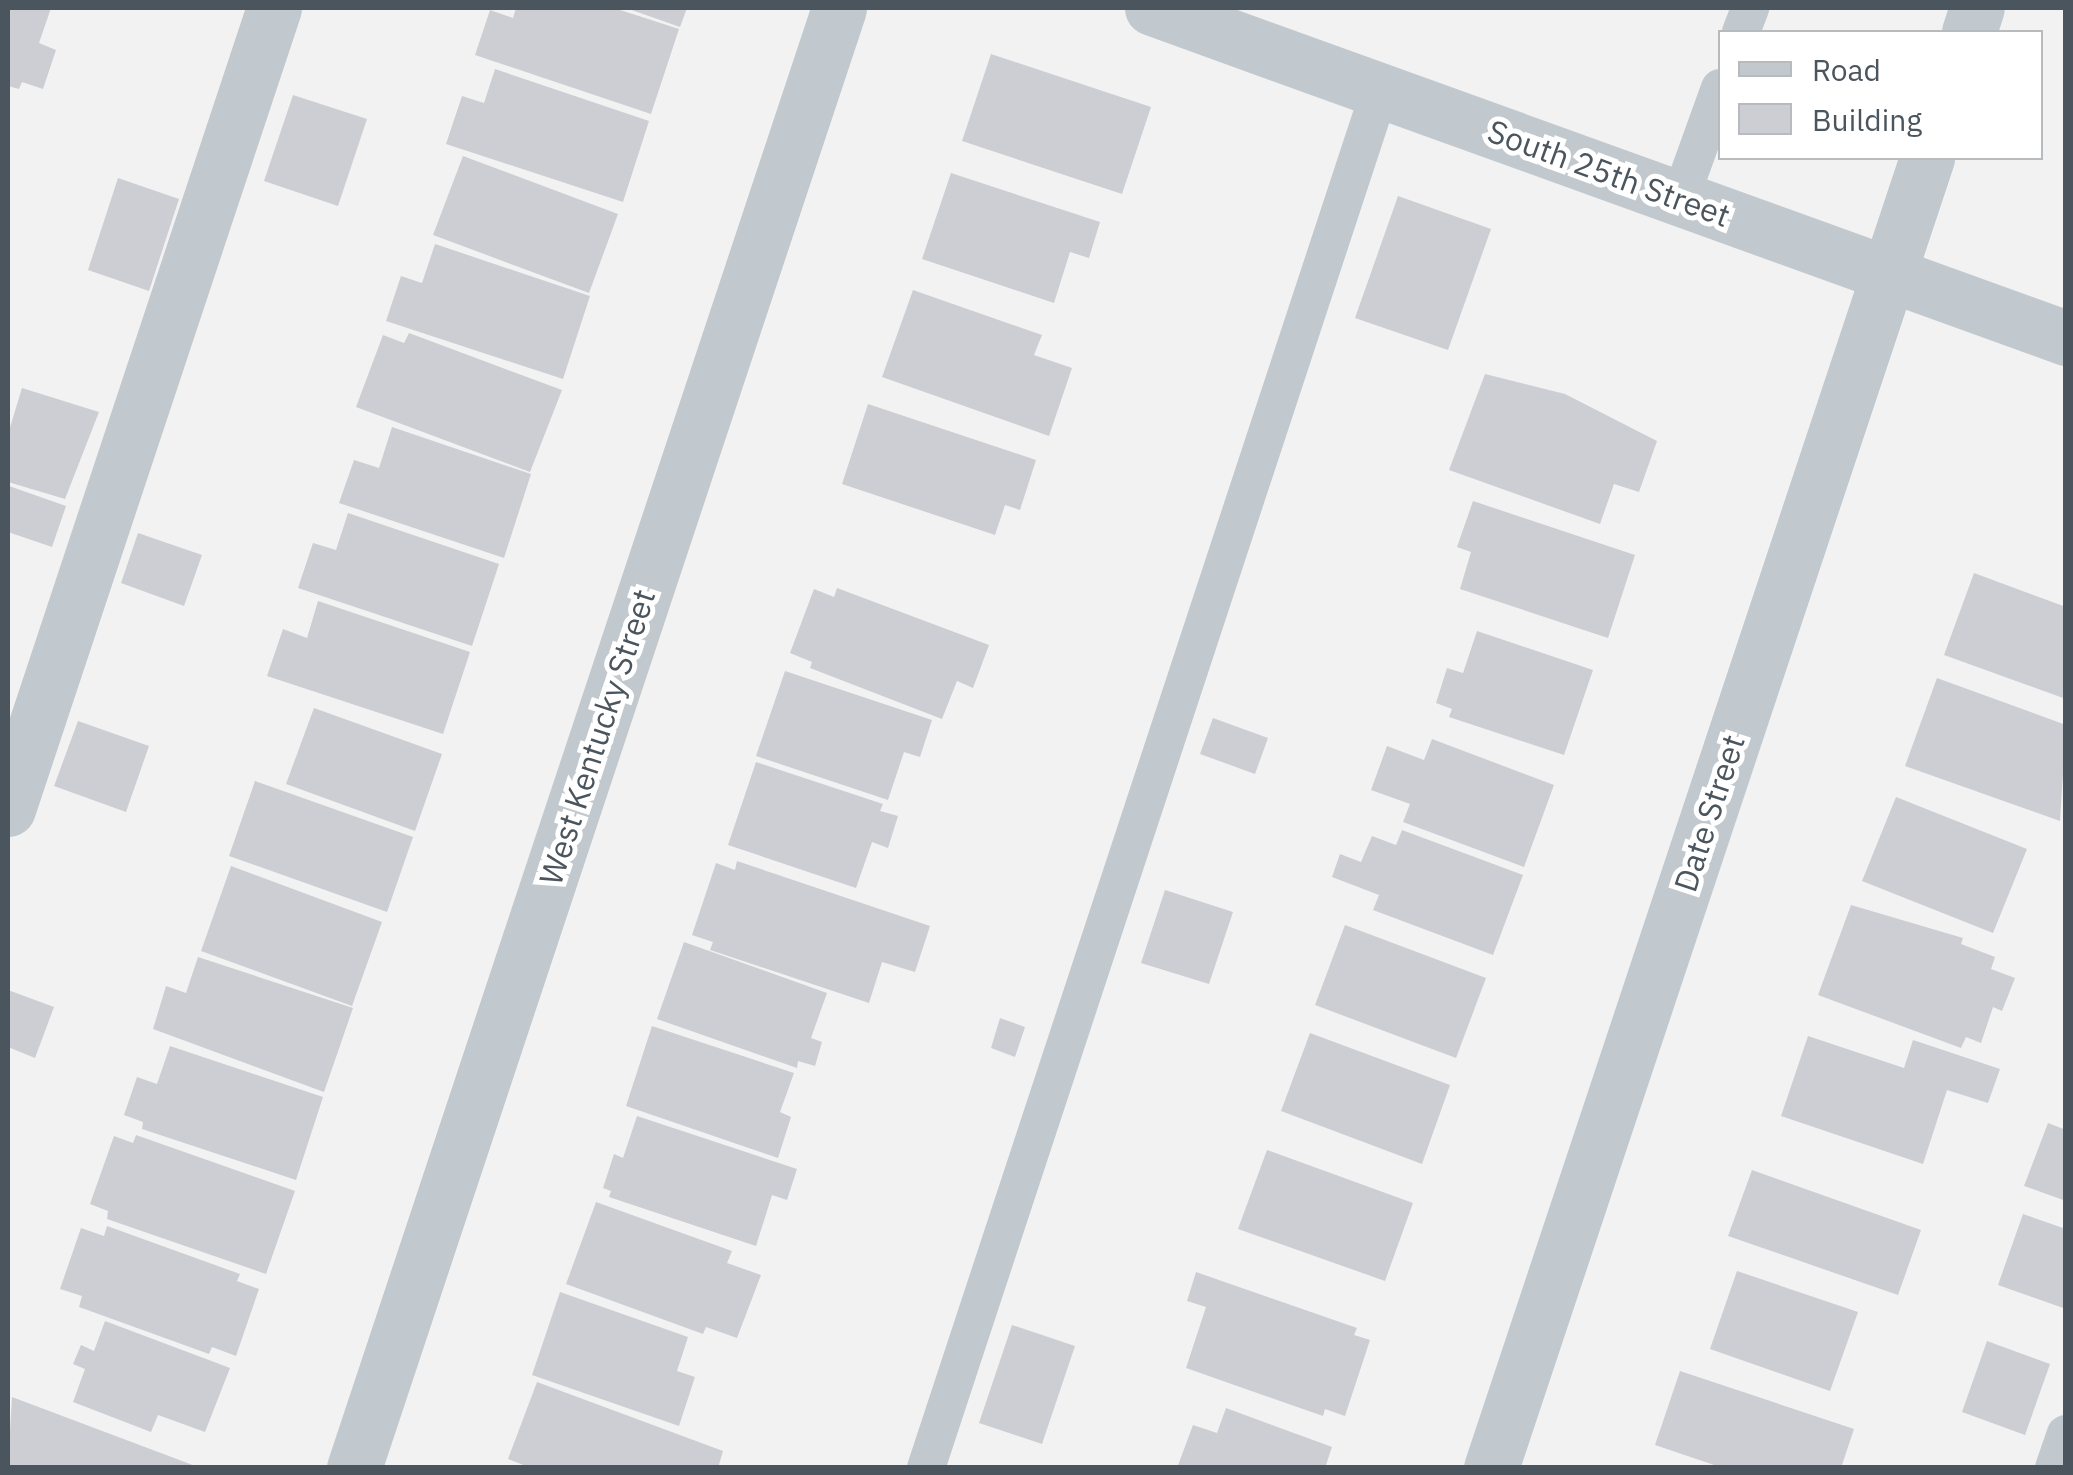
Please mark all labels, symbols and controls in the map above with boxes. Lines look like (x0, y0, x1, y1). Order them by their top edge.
legend (1718, 30, 2043, 160)
text: Road (1812, 50, 1881, 89)
text: Building (1812, 100, 1922, 139)
street label: South 25th Street (1483, 111, 1735, 235)
street label: West Kentucky Street (531, 584, 663, 890)
street label: Date Street (1666, 730, 1752, 896)

